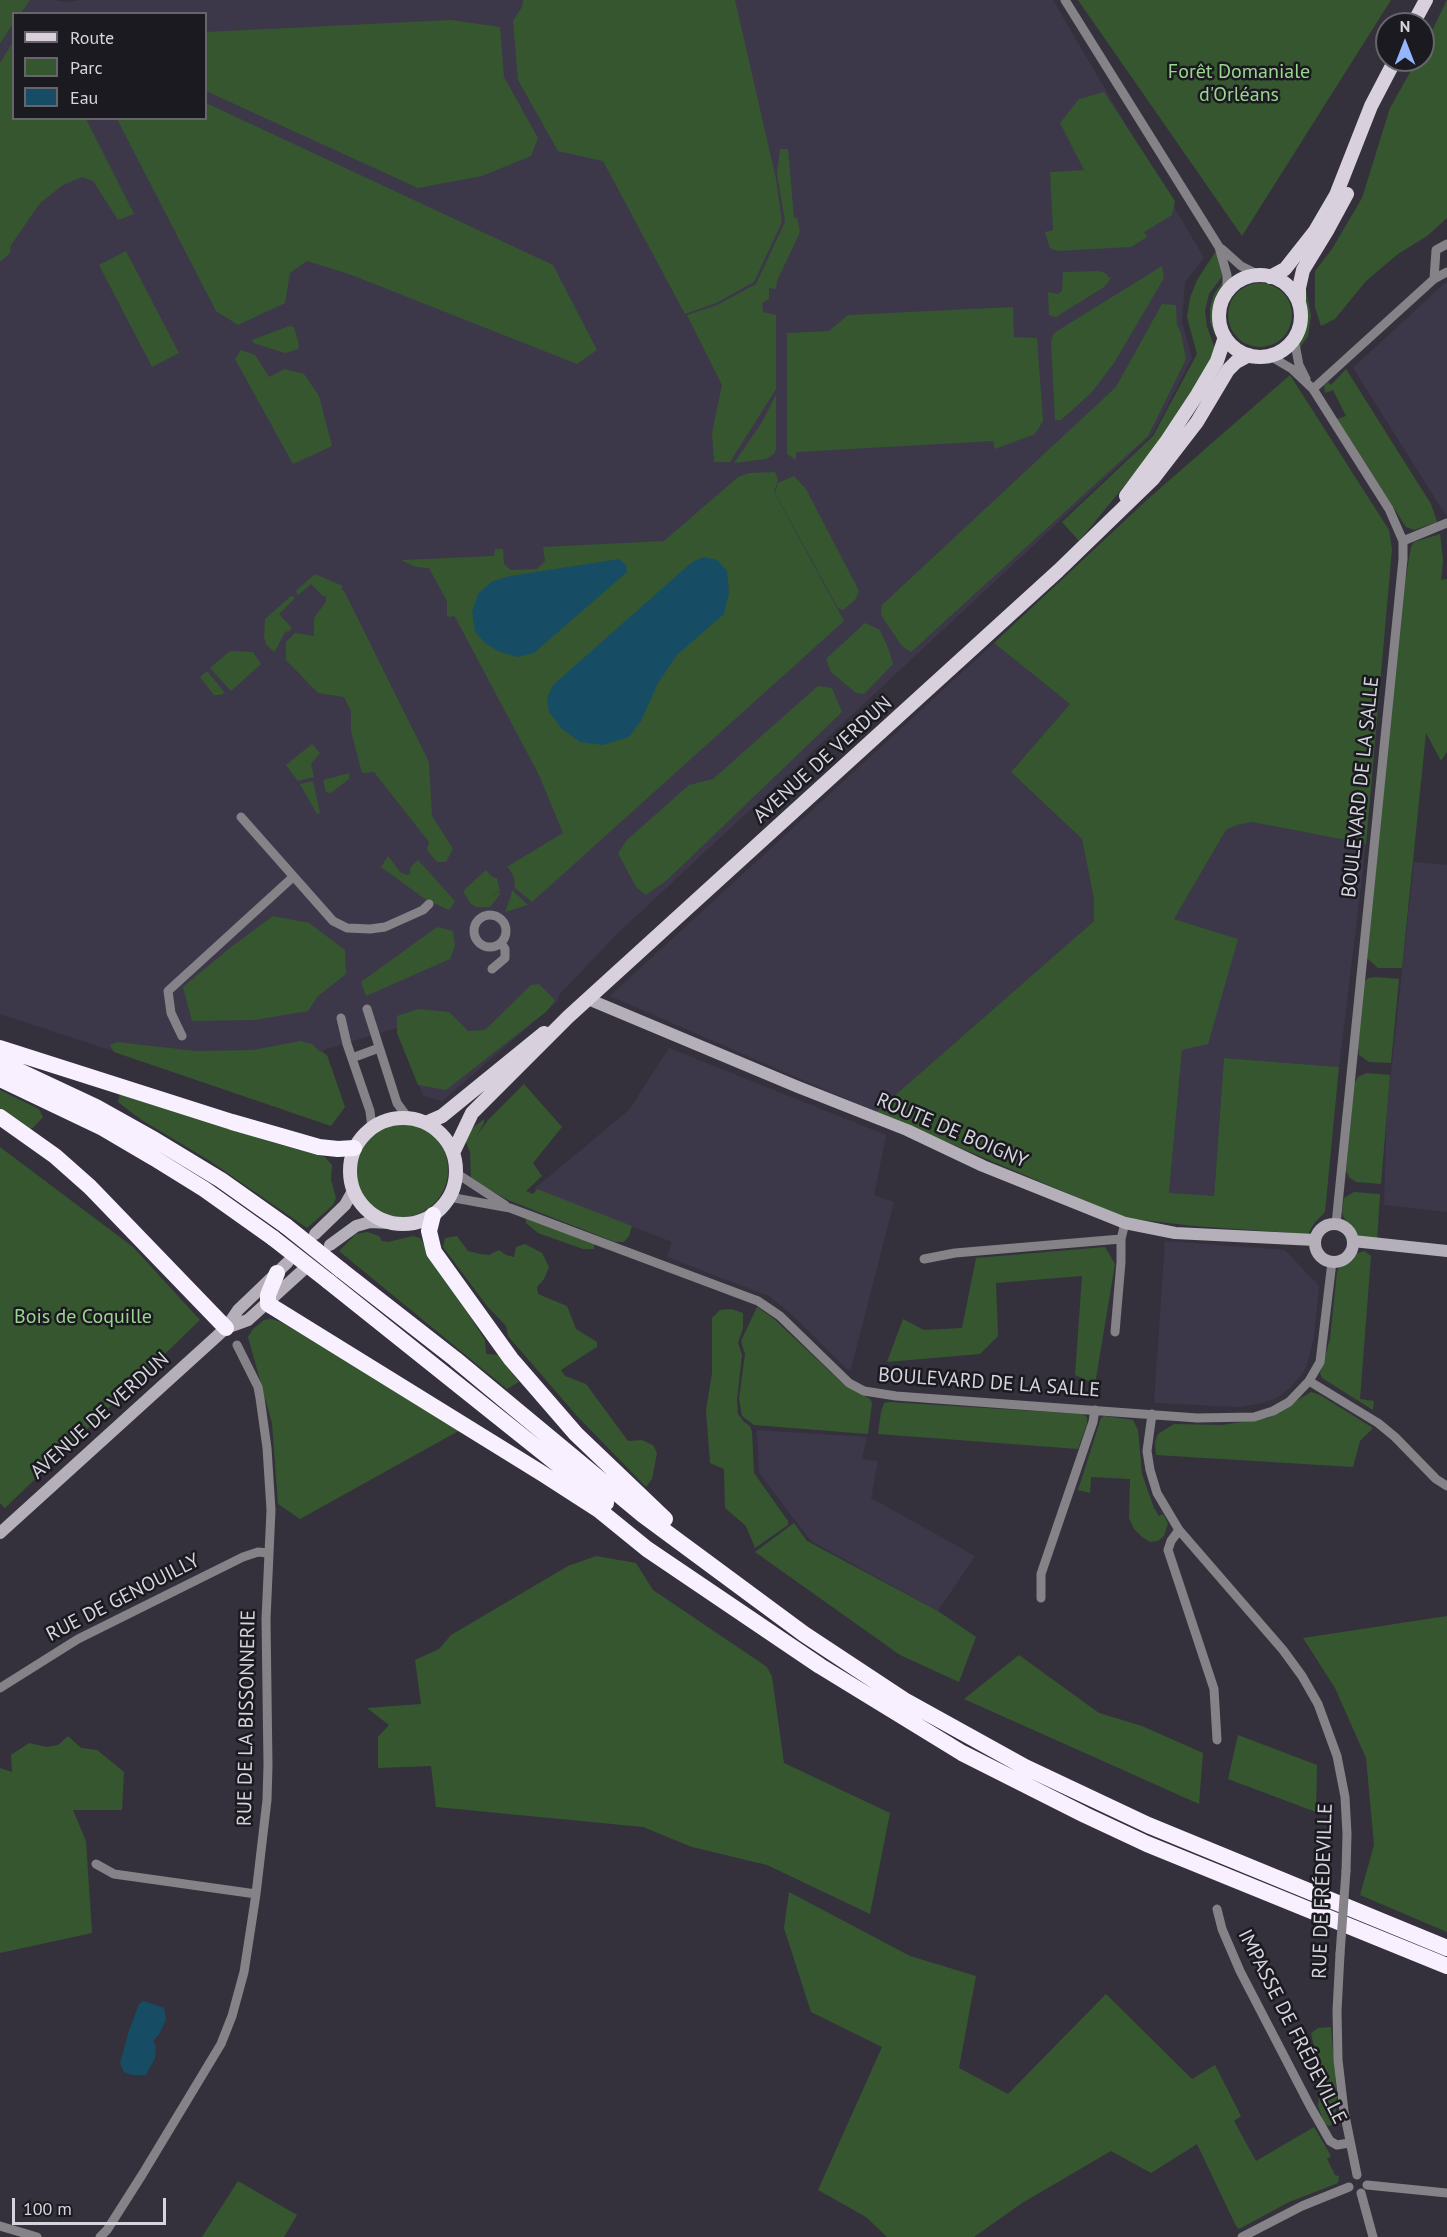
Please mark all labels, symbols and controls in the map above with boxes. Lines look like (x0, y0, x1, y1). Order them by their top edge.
legend (12, 12, 207, 120)
north arrow (1375, 12, 1435, 72)
text: N (1400, 16, 1410, 36)
text: Route (70, 26, 114, 49)
text: Parc (70, 56, 103, 79)
park label: Forêt Domaniale d'Orléans (1168, 60, 1310, 107)
text: Eau (70, 86, 98, 109)
street label: BOULEVARD DE LA SALLE (1337, 675, 1385, 899)
street label: AVENUE DE VERDUN (749, 691, 897, 829)
street label: ROUTE DE BOIGNY (873, 1088, 1031, 1174)
park label: Bois de Coquille (14, 1305, 152, 1329)
street label: AVENUE DE VERDUN (26, 1347, 174, 1485)
street label: BOULEVARD DE LA SALLE (877, 1363, 1101, 1403)
street label: RUE DE GENOUILLY (42, 1549, 204, 1647)
street label: RUE DE LA BISSONNERIE (233, 1610, 261, 1826)
street label: RUE DE FRÉDEVILLE (1308, 1803, 1338, 1979)
street label: IMPASSE DE FRÉDEVILLE (1232, 1926, 1352, 2128)
scale bar (15, 2186, 170, 2224)
text: 100 m (23, 2197, 72, 2220)

